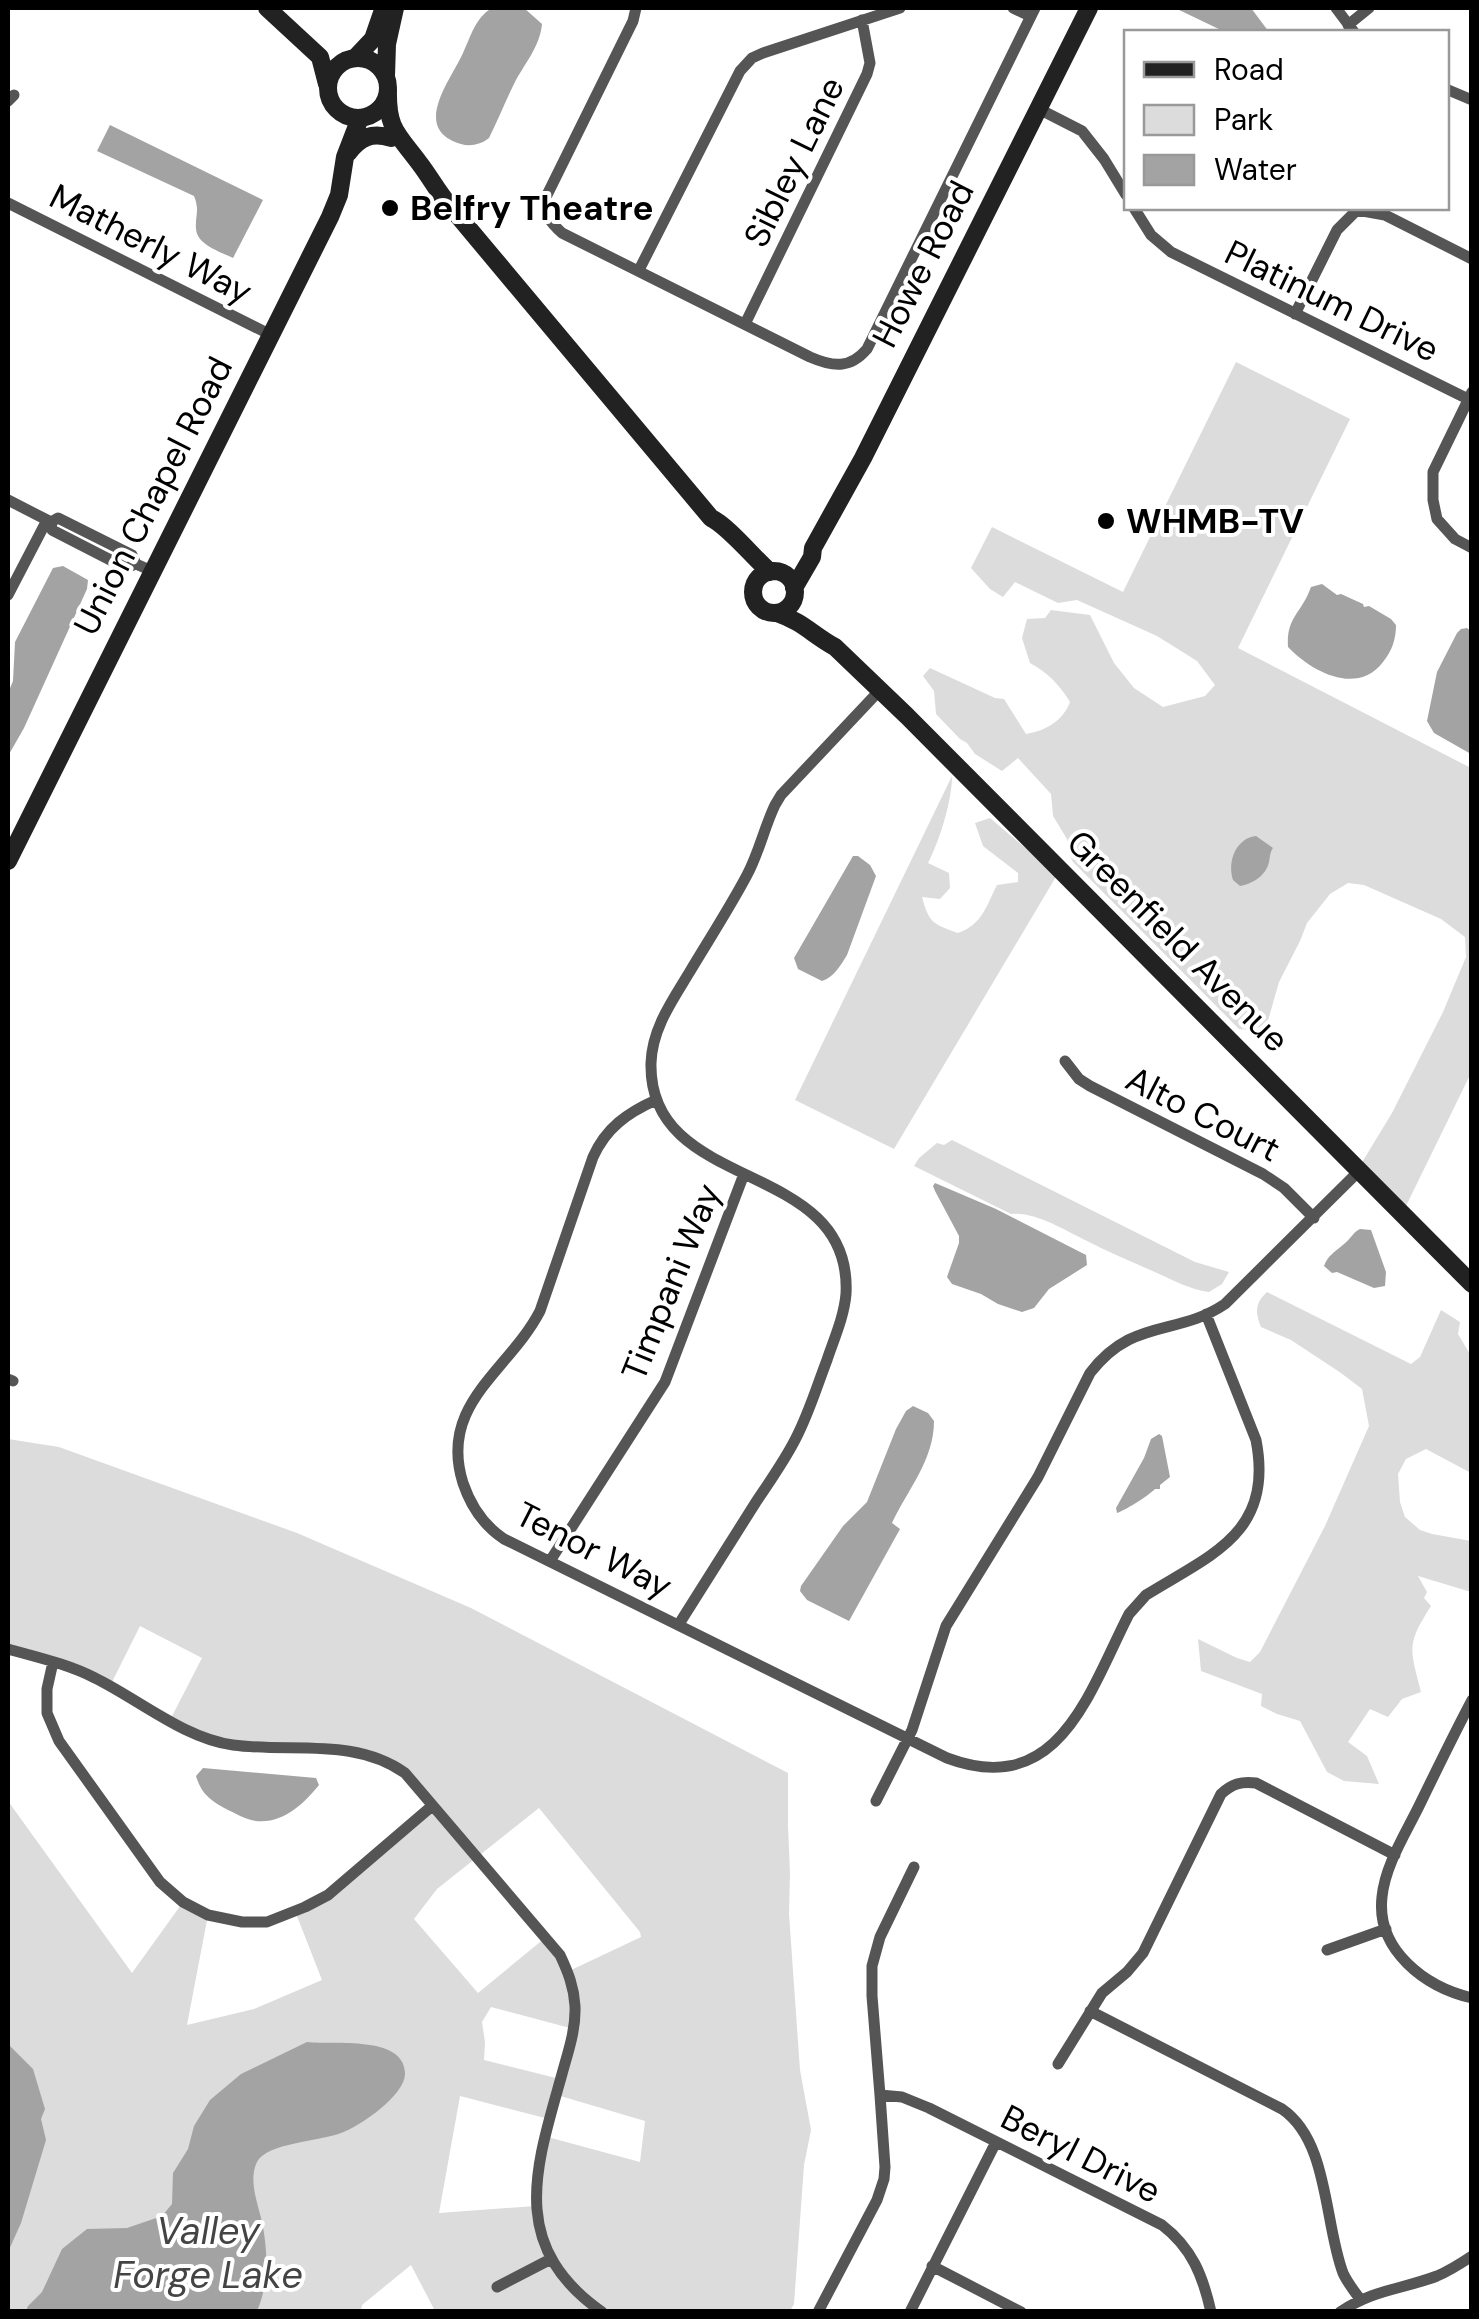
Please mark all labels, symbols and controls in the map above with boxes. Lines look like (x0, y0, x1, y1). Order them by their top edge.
legend (1124, 30, 1449, 210)
text: Road (1214, 50, 1284, 89)
street label: Sibley Lane (733, 69, 855, 255)
text: Park (1214, 100, 1273, 139)
text: Water (1214, 150, 1297, 189)
street label: Matherly Way (42, 173, 260, 315)
street label: Howe Road (862, 173, 984, 355)
place label: Belfry Theatre (410, 185, 654, 231)
marker: Belfry Theatre (379, 197, 401, 219)
street label: Platinum Drive (1218, 229, 1446, 373)
street label: Union Chapel Road (63, 349, 243, 643)
place label: WHMB-TV (1126, 498, 1304, 544)
marker: WHMB-TV (1095, 510, 1117, 532)
street label: Greenfield Avenue (1057, 820, 1299, 1062)
street label: Alto Court (1118, 1056, 1288, 1172)
street label: Timpani Way (611, 1177, 731, 1387)
street label: Tenor Way (508, 1491, 680, 1609)
street label: Beryl Drive (993, 2094, 1169, 2214)
water label: Valley Forge Lake (113, 2206, 303, 2300)

